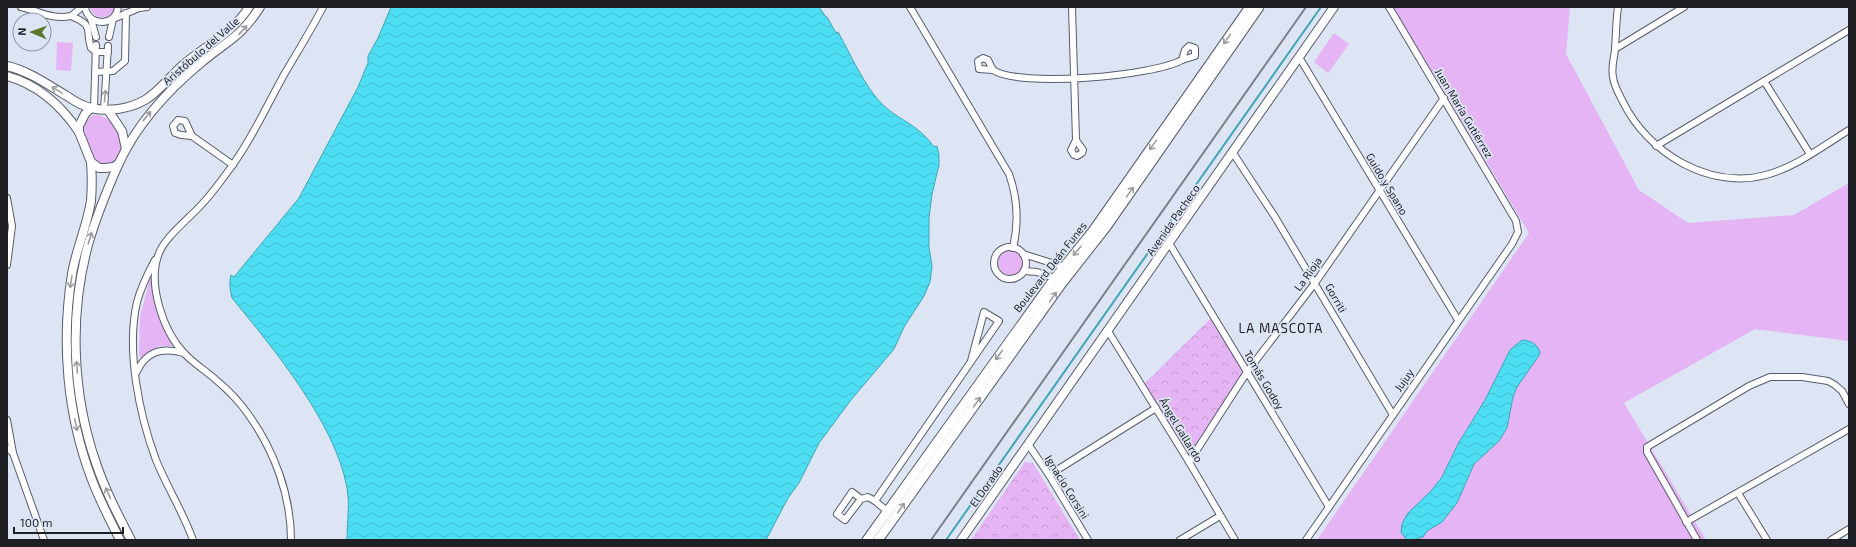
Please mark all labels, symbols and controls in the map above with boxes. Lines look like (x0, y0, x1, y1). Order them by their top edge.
north arrow (12, 12, 52, 52)
street label: Aristóbulo del Valle (160, 14, 242, 87)
one-way arrow (239, 24, 248, 35)
text: N (15, 27, 28, 36)
one-way arrow (1223, 33, 1231, 44)
street label: Juan María Gutiérrez (1432, 65, 1497, 160)
one-way arrow (51, 86, 63, 94)
one-way arrow (101, 90, 109, 103)
one-way arrow (143, 111, 152, 122)
one-way arrow (1149, 140, 1157, 151)
street label: Guido y Spano (1364, 150, 1411, 217)
street label: Avenida Pacheco (1143, 182, 1202, 258)
one-way arrow (1126, 187, 1134, 198)
street label: Boulevard Deán Funes (1010, 218, 1089, 315)
one-way arrow (87, 232, 94, 245)
one-way arrow (1072, 245, 1081, 256)
street label: La Rioja (1291, 254, 1325, 294)
one-way arrow (67, 276, 75, 289)
street label: Gorriti (1323, 281, 1350, 315)
one-way arrow (1048, 292, 1057, 303)
district label: LA MASCOTA (1239, 320, 1323, 336)
street label: Tomás Godoy (1242, 348, 1287, 412)
one-way arrow (995, 349, 1003, 360)
one-way arrow (74, 361, 81, 374)
street label: Jujuy (1391, 366, 1417, 394)
street label: Ángel Gallardo (1157, 395, 1206, 464)
one-way arrow (972, 397, 981, 408)
one-way arrow (73, 419, 81, 432)
street label: Ignacio Corsini (1043, 452, 1092, 521)
street label: El Dorado (966, 462, 1005, 509)
one-way arrow (104, 487, 111, 499)
one-way arrow (897, 503, 905, 514)
scale bar (14, 509, 123, 535)
text: 100 m (20, 515, 52, 529)

